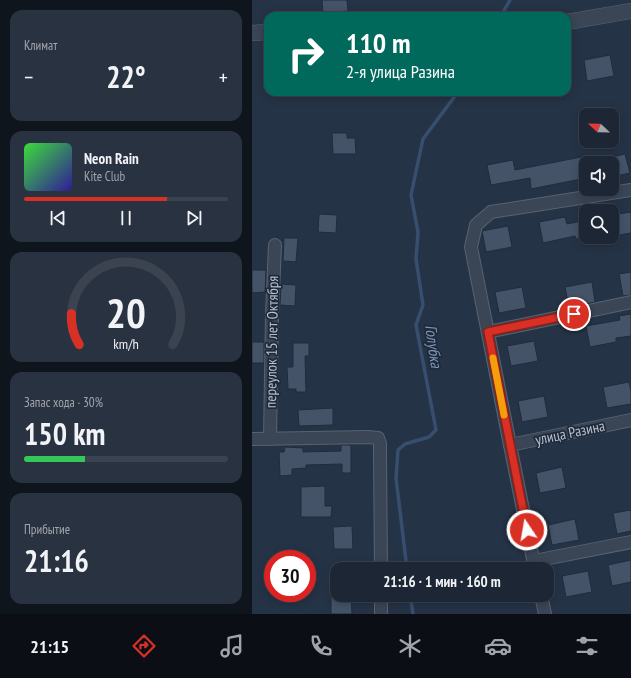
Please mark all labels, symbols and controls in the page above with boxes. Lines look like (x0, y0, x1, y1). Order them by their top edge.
text: 110 m (346, 24, 410, 61)
icon: right (280, 28, 332, 80)
text: Климат (24, 37, 57, 54)
text: 22° (106, 57, 146, 96)
text: 2-я улица Разина (346, 60, 455, 83)
text: − (24, 63, 33, 91)
text: + (219, 63, 228, 91)
north arrow (579, 108, 619, 148)
map controls (579, 108, 619, 244)
text: Neon Rain (84, 149, 139, 168)
button: sound (579, 156, 619, 196)
text: Kite Club (84, 168, 125, 185)
button: search (579, 204, 619, 244)
icon: previous (47, 207, 69, 229)
icon: pause (115, 207, 137, 229)
icon: next (183, 207, 205, 229)
street label: переулок 15 лет Октября (261, 276, 282, 408)
text: 20 (106, 286, 146, 339)
pin (557, 297, 591, 331)
icon: arrive (563, 303, 585, 325)
water label: Голубка (421, 323, 447, 370)
text: km/h (113, 334, 139, 353)
text: Запас хода · 30% (24, 394, 103, 411)
text: 150 km (24, 414, 105, 453)
street label: улица Разина (533, 416, 606, 449)
position arrow (506, 509, 548, 551)
text: Прибытие (24, 521, 70, 538)
text: 21:16 (24, 541, 89, 580)
speed limit sign: 30 (264, 550, 316, 602)
text: 21:16 · 1 мин · 160 m (383, 572, 501, 591)
icon: directions (130, 632, 158, 660)
icon: music (218, 632, 246, 660)
icon: phone (307, 632, 335, 660)
icon: climate (396, 632, 424, 660)
icon: car (484, 632, 512, 660)
icon: filters (573, 632, 601, 660)
text: 21:15 (30, 635, 69, 658)

